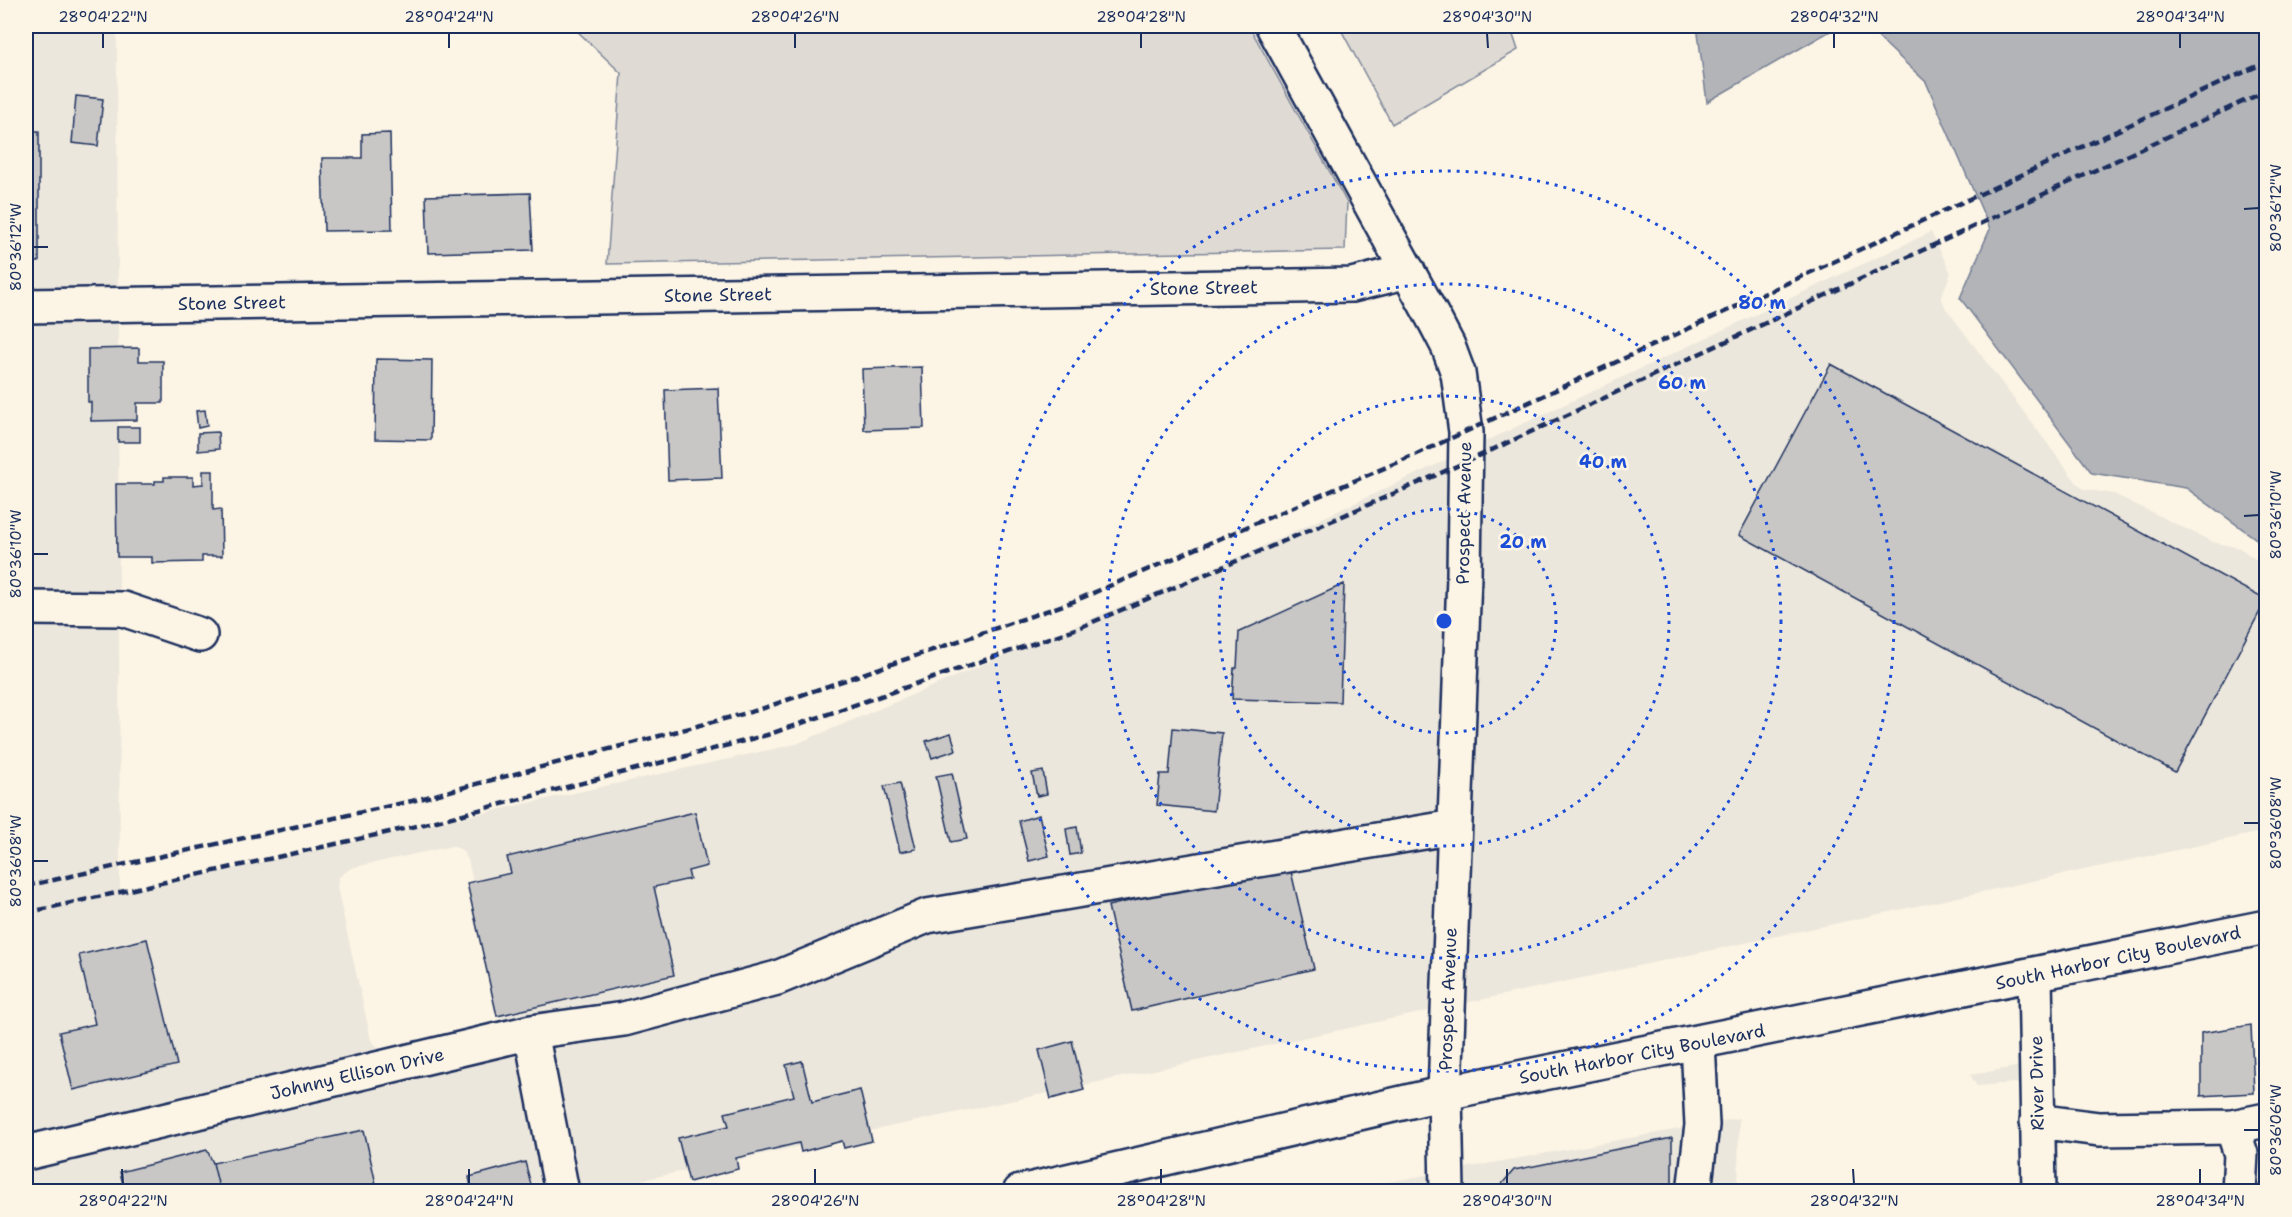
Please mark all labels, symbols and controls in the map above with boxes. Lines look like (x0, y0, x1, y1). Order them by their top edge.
text: 28°04'22"N (58, 7, 148, 27)
text: 28°04'24"N (404, 7, 494, 27)
text: 28°04'26"N (751, 7, 839, 27)
text: 28°04'28"N (1096, 7, 1186, 27)
text: 28°04'30"N (1442, 7, 1532, 27)
text: 28°04'32"N (1789, 7, 1879, 27)
text: 28°04'34"N (2135, 7, 2225, 27)
text: 80°36'12"W (2266, 164, 2286, 252)
text: 80°36'12"W (6, 203, 26, 291)
street label: Stone Street (1150, 275, 1258, 301)
street label: Stone Street (664, 282, 772, 308)
street label: Stone Street (178, 290, 286, 316)
text: 80 m (1738, 291, 1786, 315)
text: 60 m (1658, 371, 1706, 395)
street label: Prospect Avenue (1451, 441, 1477, 585)
text: 40 m (1579, 450, 1627, 474)
text: 80°36'10"W (2266, 470, 2286, 560)
text: 80°36'10"W (6, 509, 26, 599)
text: 20 m (1499, 530, 1547, 554)
centre of rings (1434, 611, 1454, 631)
text: 80°36'08"W (2266, 777, 2286, 869)
text: 80°36'08"W (6, 815, 26, 907)
street label: South Harbor City Boulevard (1993, 920, 2243, 996)
street label: Prospect Avenue (1434, 927, 1462, 1071)
street label: South Harbor City Boulevard (1517, 1018, 1767, 1090)
street label: River Drive (2024, 1035, 2050, 1131)
street label: Johnny Ellison Drive (268, 1042, 446, 1106)
text: 80°36'06"W (2266, 1084, 2286, 1176)
text: 28°04'22"N (78, 1191, 168, 1211)
text: 28°04'24"N (424, 1191, 514, 1211)
text: 28°04'26"N (771, 1191, 859, 1211)
text: 28°04'28"N (1116, 1191, 1206, 1211)
text: 28°04'30"N (1462, 1191, 1552, 1211)
text: 28°04'32"N (1809, 1191, 1899, 1211)
text: 28°04'34"N (2155, 1191, 2245, 1211)

